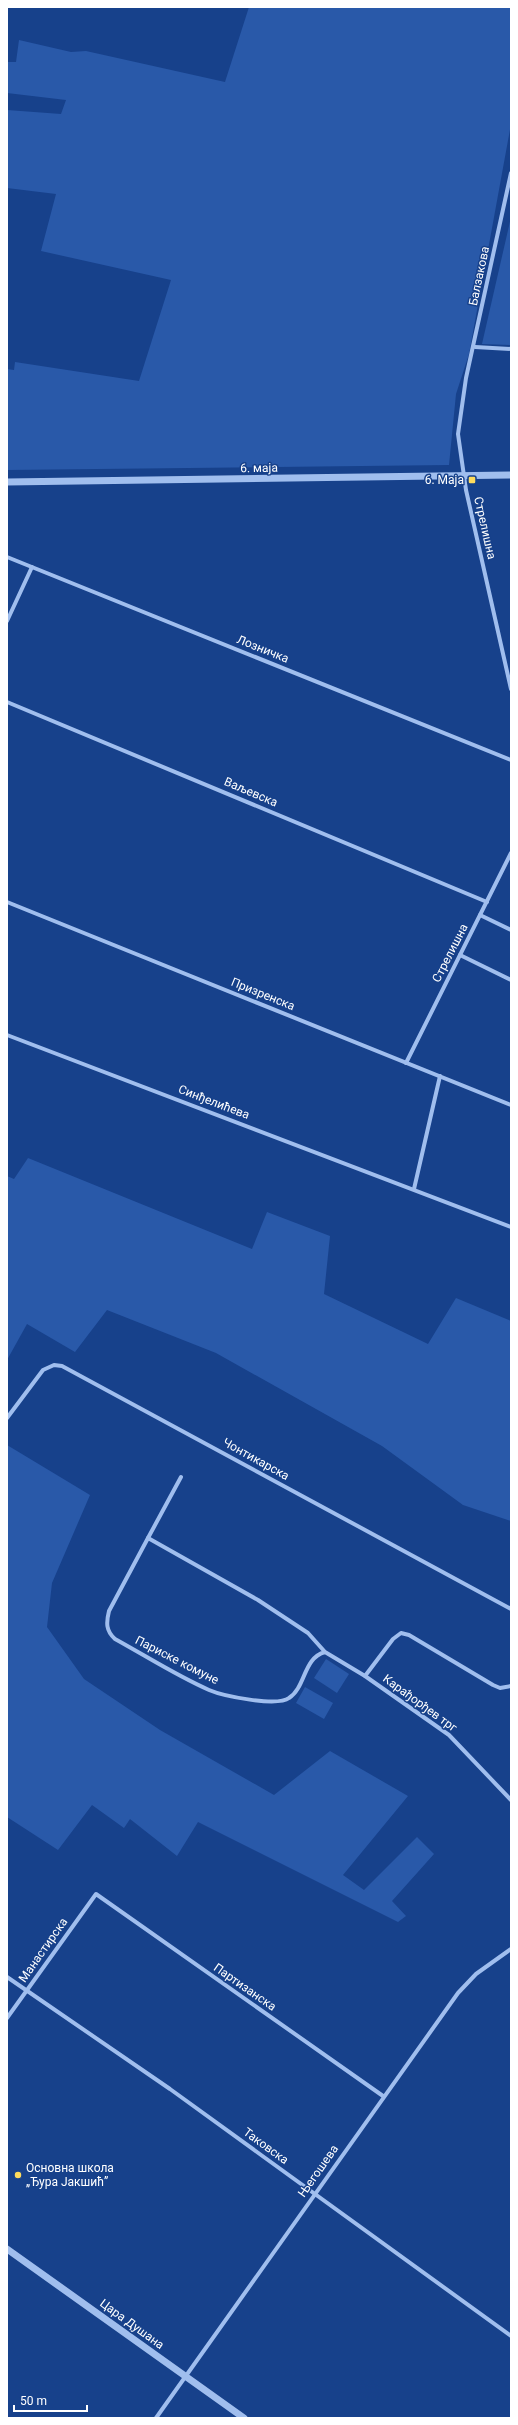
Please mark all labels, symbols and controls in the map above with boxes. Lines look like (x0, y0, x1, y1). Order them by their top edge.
street label: Балзакова (466, 245, 492, 307)
street label: 6. маја (240, 461, 278, 475)
place label: 6. Маја (425, 473, 464, 487)
marker: 6. Маја (467, 475, 477, 485)
street label: Стрелишна (471, 495, 499, 561)
street label: Лозничка (235, 632, 291, 666)
street label: Ваљевска (222, 774, 280, 810)
street label: Стрелишна (429, 921, 471, 985)
street label: Призренска (229, 975, 297, 1013)
street label: Синђелићева (176, 1082, 252, 1122)
street label: Чонтикарска (220, 1435, 292, 1483)
street label: Париске комуне (133, 1633, 221, 1687)
street label: Карађорђев трг (380, 1671, 460, 1735)
street label: Манастирска (16, 1915, 70, 1985)
street label: Партизанска (211, 1960, 279, 2014)
street label: Таковска (241, 2125, 291, 2167)
street label: Његошева (295, 2142, 341, 2200)
place label: Основна школа „Ђура Јакшић” (26, 2161, 114, 2189)
marker: Основна школа „Ђура Јакшић” (13, 2170, 23, 2180)
street label: Цара Душана (97, 2296, 167, 2352)
scale bar (14, 2387, 87, 2413)
text: 50 m (20, 2394, 47, 2408)

